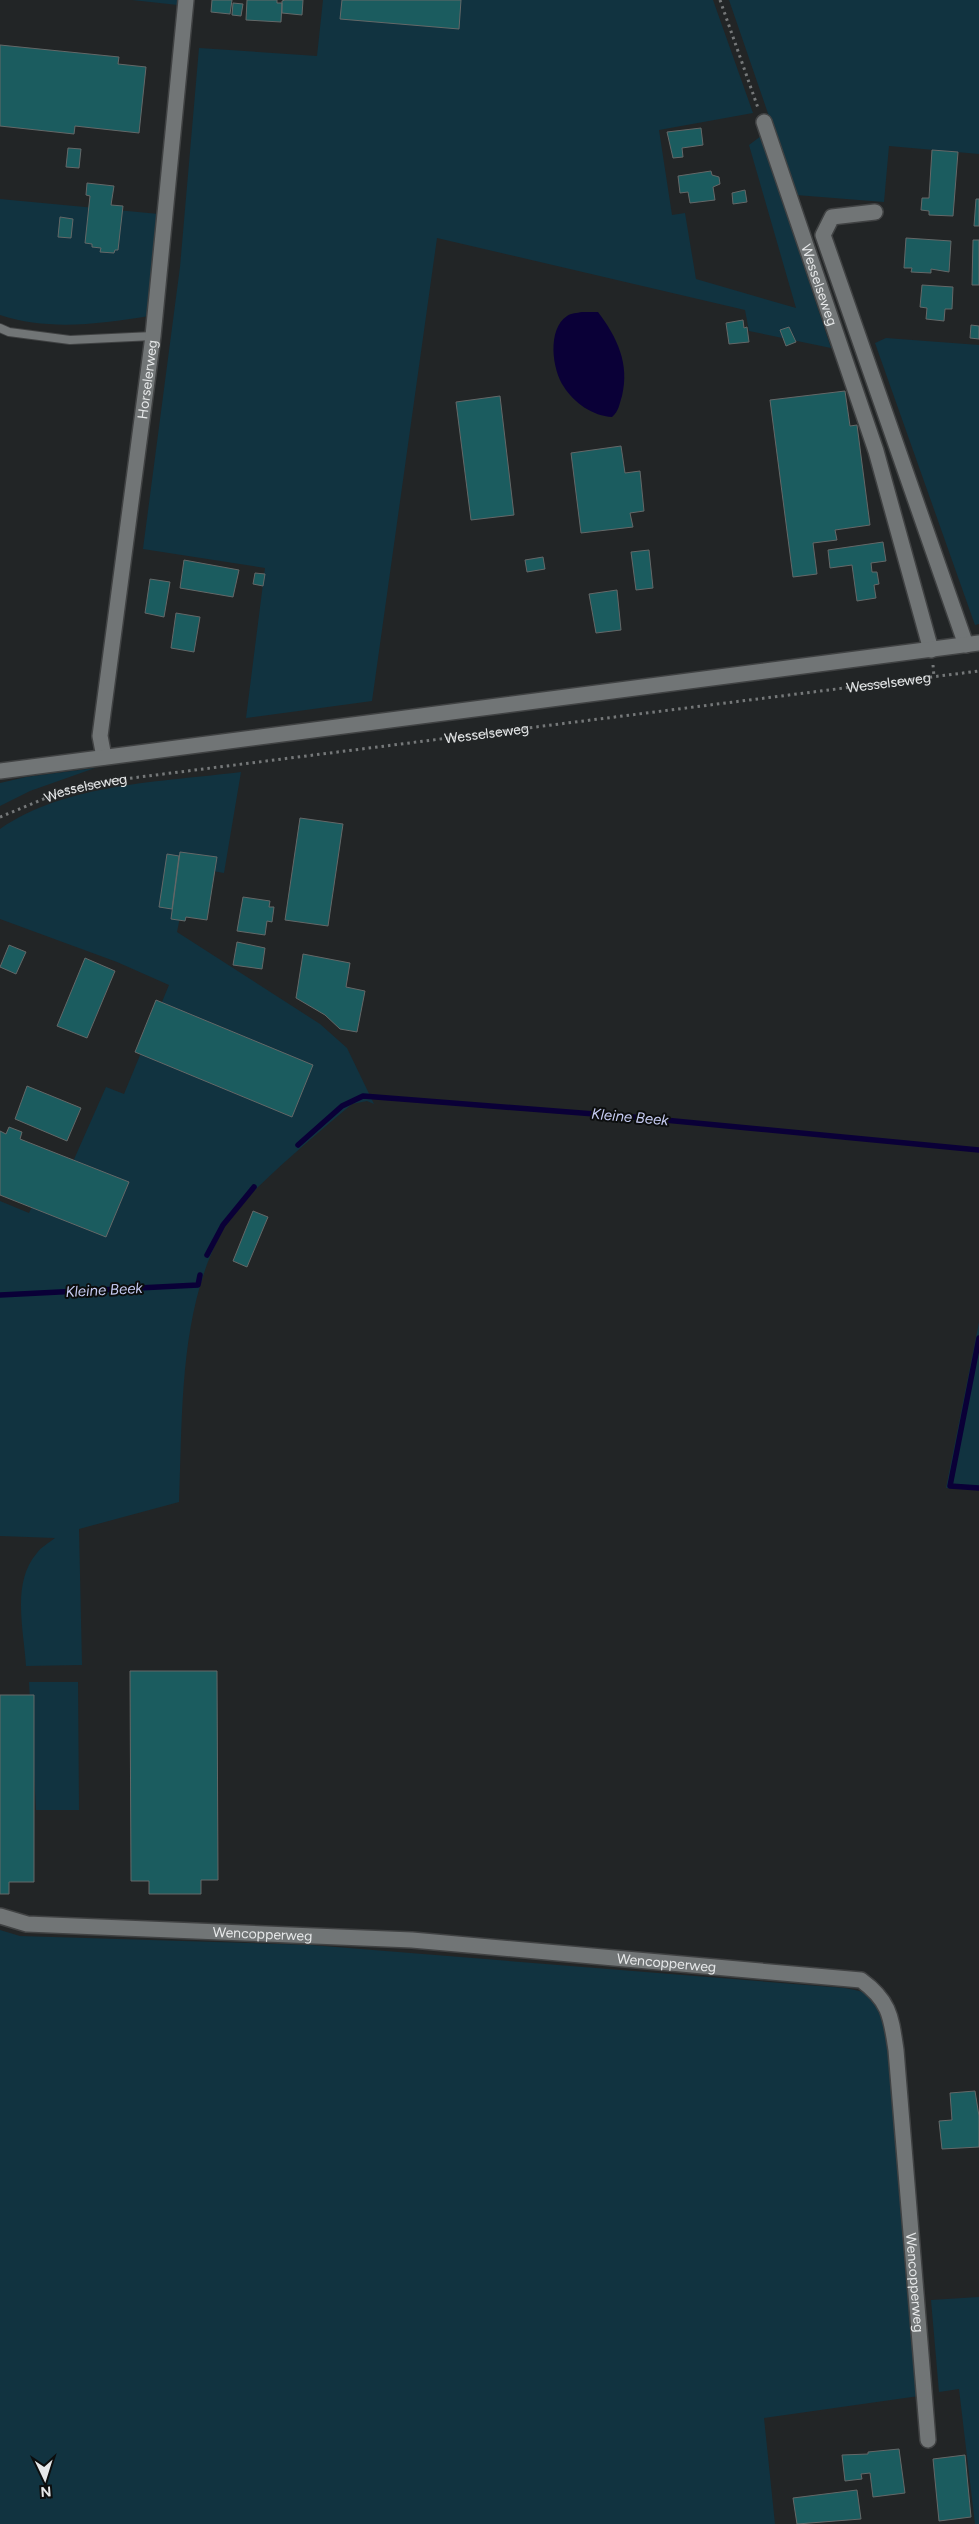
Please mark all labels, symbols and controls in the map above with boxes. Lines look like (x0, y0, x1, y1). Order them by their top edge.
street label: Wesselseweg (798, 242, 841, 328)
street label: Horselerweg (134, 339, 161, 420)
street label: Wesselseweg (845, 669, 932, 696)
street label: Wesselseweg (443, 719, 530, 747)
street label: Wesselseweg (42, 770, 128, 806)
water label: Kleine Beek (591, 1105, 670, 1129)
water label: Kleine Beek (65, 1279, 144, 1301)
street label: Wencopperweg (212, 1923, 313, 1944)
street label: Wencopperweg (616, 1950, 717, 1976)
street label: Wencopperweg (903, 2232, 928, 2333)
north arrow (20, 2454, 70, 2504)
text: N (40, 2483, 52, 2500)

